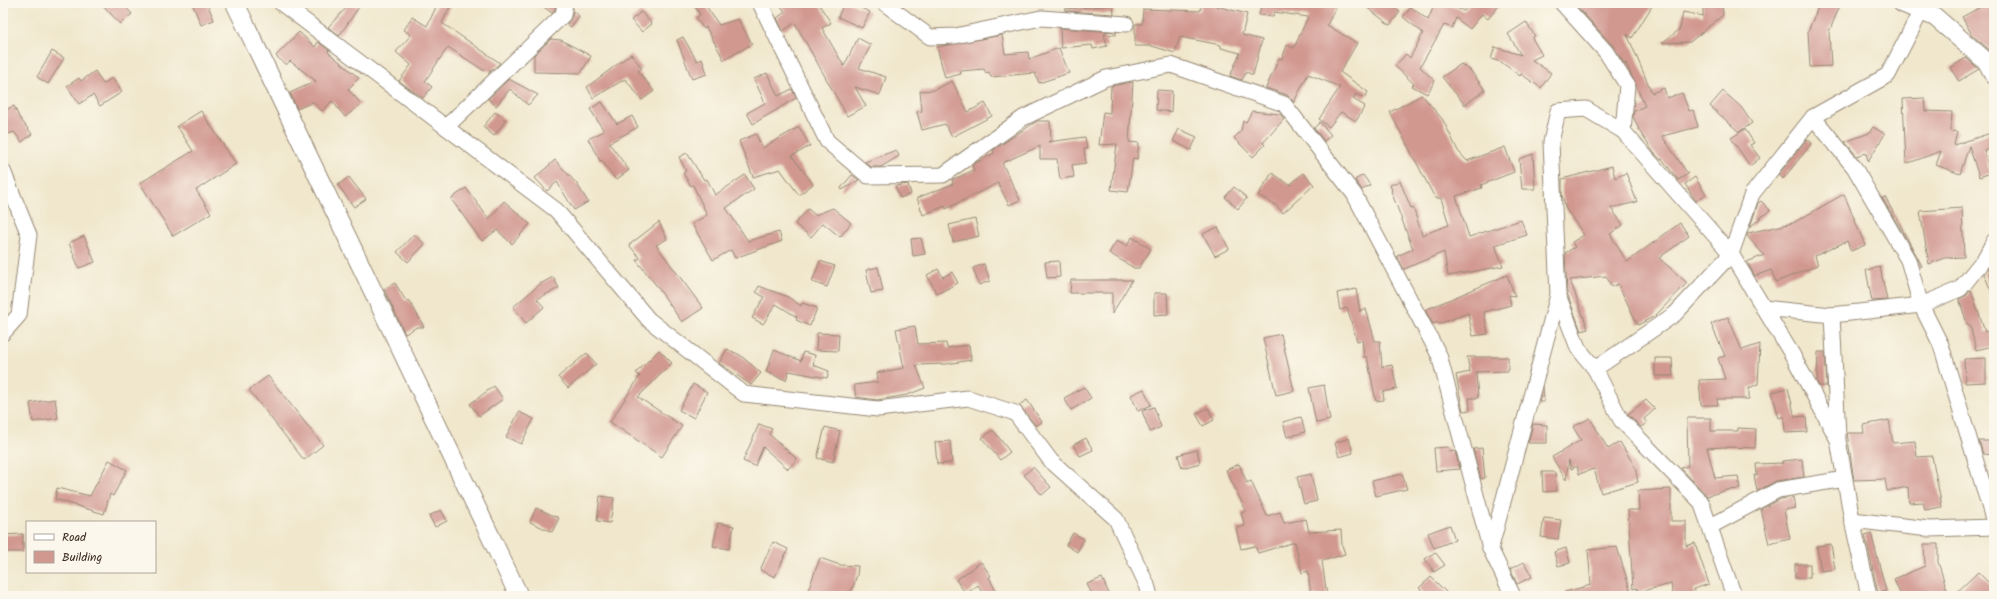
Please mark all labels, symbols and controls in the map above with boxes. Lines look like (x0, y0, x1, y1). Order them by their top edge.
legend (26, 521, 156, 573)
text: Road (62, 528, 87, 547)
text: Building (62, 548, 102, 567)

